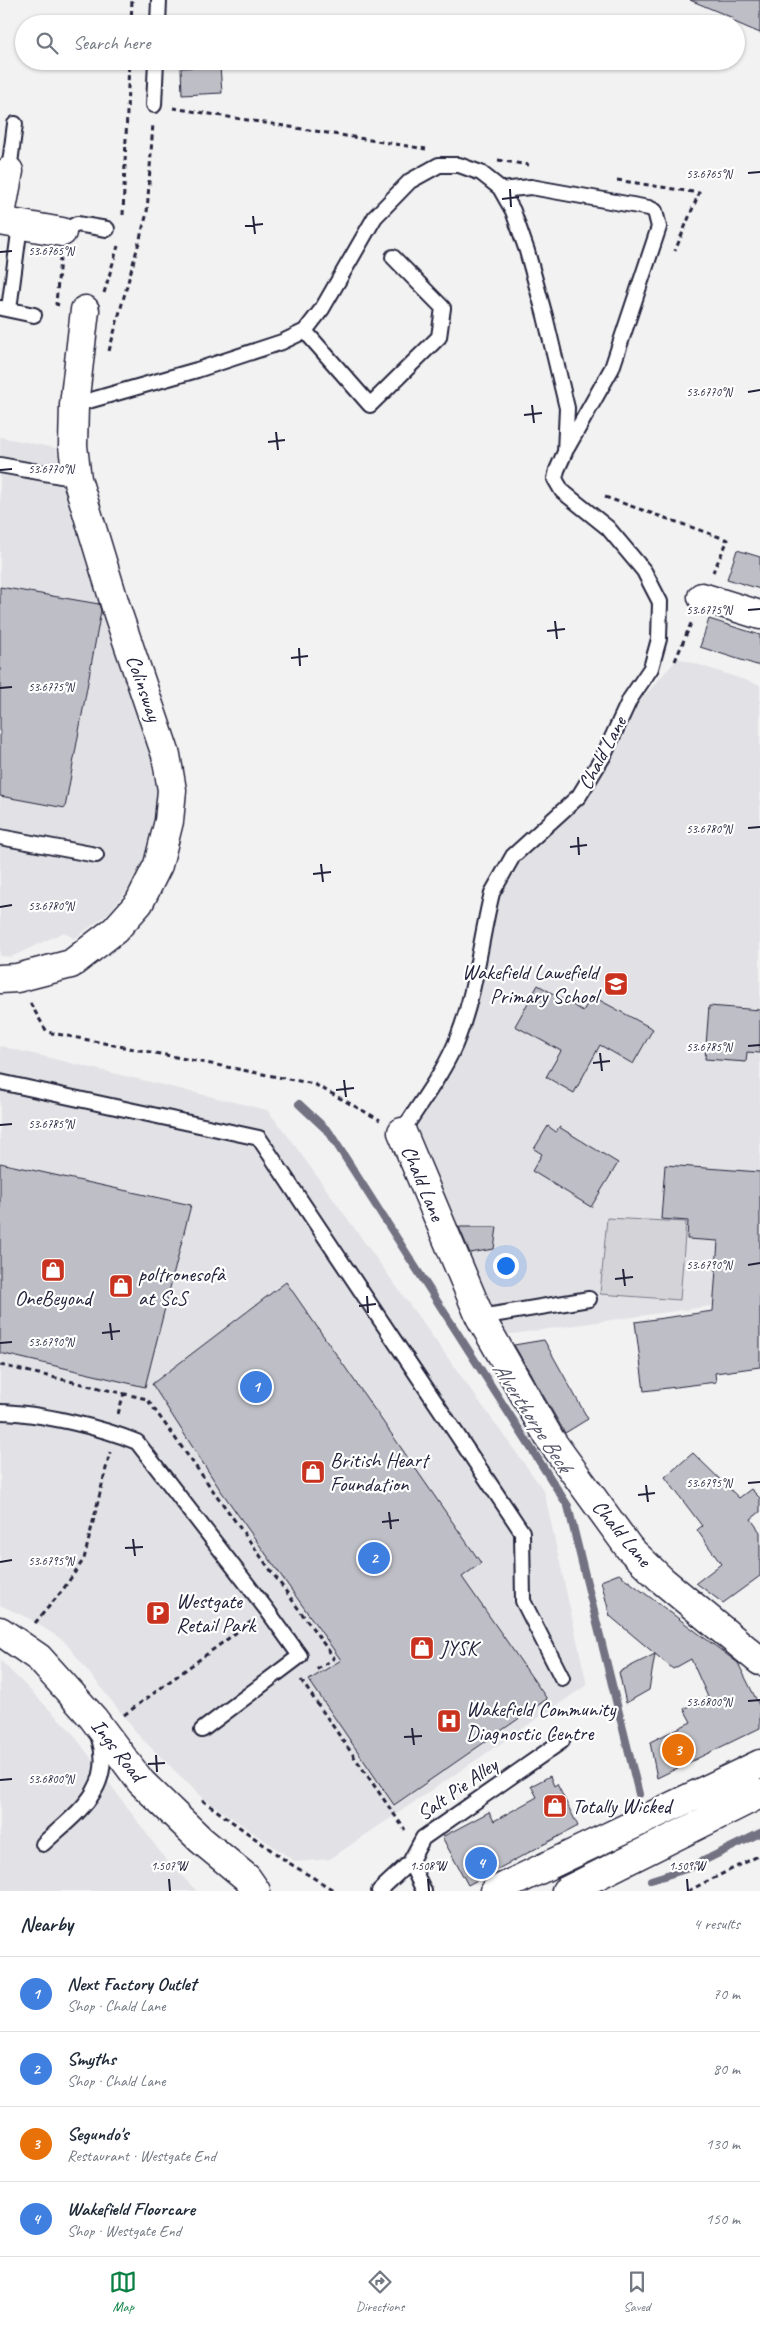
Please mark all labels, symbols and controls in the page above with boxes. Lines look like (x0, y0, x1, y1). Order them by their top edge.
search box (15, 15, 745, 70)
icon: search (33, 29, 61, 57)
text: Search here (73, 31, 150, 55)
text: 53.6765°N (686, 166, 733, 182)
text: 53.6765°N (28, 243, 75, 259)
text: 53.6770°N (686, 384, 733, 400)
text: 53.6770°N (28, 461, 75, 477)
text: 53.6775°N (686, 602, 733, 618)
street label: Colinsway (121, 652, 168, 726)
text: 53.6775°N (28, 679, 75, 695)
street label: Chald Lane (572, 711, 633, 794)
text: 53.6780°N (686, 821, 733, 837)
text: 53.6780°N (28, 898, 75, 914)
place label: Wakefield Lawefield Primary School (462, 959, 601, 1009)
school or university icon: Wakefield Lawefield Primary School (603, 971, 629, 997)
text: 53.6785°N (686, 1039, 733, 1055)
text: 53.6785°N (28, 1116, 75, 1132)
street label: Chald Lane (396, 1141, 451, 1226)
your location (493, 1253, 519, 1279)
shop icon: OneBeyond (40, 1257, 66, 1283)
text: 53.6790°N (686, 1257, 733, 1273)
place label: poltronesofà at ScS (138, 1261, 227, 1311)
shop icon: poltronesofà at ScS (108, 1273, 134, 1299)
place label: OneBeyond (15, 1285, 95, 1311)
text: 53.6790°N (28, 1334, 75, 1350)
water label: Alverthorpe Beck (486, 1357, 580, 1480)
pin: 1 (240, 1368, 272, 1406)
place label: British Heart Foundation (330, 1447, 431, 1497)
shop icon: British Heart Foundation (300, 1459, 326, 1485)
text: 53.6795°N (686, 1475, 733, 1491)
street label: Chald Lane (587, 1494, 658, 1573)
pin: 2 (358, 1539, 390, 1577)
text: 53.6795°N (28, 1553, 75, 1569)
place label: Westgate Retail Park (176, 1588, 257, 1638)
parking icon: Westgate Retail Park (145, 1600, 171, 1626)
shop icon: JYSK (409, 1635, 435, 1661)
place label: JYSK (439, 1635, 482, 1661)
text: 53.6800°N (686, 1694, 733, 1710)
place label: Wakefield Community Diagnostic Centre (466, 1696, 617, 1746)
hospital icon: Wakefield Community Diagnostic Centre (436, 1708, 462, 1734)
street label: Ings Road (85, 1713, 153, 1790)
pin: 3 (662, 1731, 694, 1769)
street label: Salt Pie Alley (412, 1751, 504, 1826)
text: 53.6800°N (28, 1771, 75, 1787)
shop icon: Totally Wicked (542, 1793, 568, 1819)
place label: Totally Wicked (572, 1793, 675, 1819)
pin: 4 (465, 1844, 497, 1882)
text: 1.507°W (151, 1858, 189, 1874)
text: 1.508°W (410, 1858, 448, 1874)
text: 1.509°W (669, 1858, 707, 1874)
text: Nearby (20, 1911, 73, 1937)
text: 4 results (693, 1914, 740, 1934)
text: Next Factory Outlet (67, 1972, 196, 1996)
text: 1 (32, 1984, 40, 2004)
text: 70 m (713, 1984, 740, 2004)
text: Shop · Chald Lane (67, 1996, 165, 2016)
text: Smyths (67, 2047, 116, 2071)
text: 2 (32, 2059, 40, 2079)
text: 80 m (713, 2059, 740, 2079)
text: Shop · Chald Lane (67, 2071, 165, 2091)
text: Segundo's (67, 2122, 128, 2146)
text: 3 (32, 2134, 40, 2154)
text: 130 m (706, 2134, 740, 2154)
text: Restaurant · Westgate End (67, 2146, 216, 2166)
text: Wakefield Floorcare (67, 2197, 195, 2221)
text: 4 (32, 2209, 40, 2229)
text: 150 m (706, 2209, 740, 2229)
text: Shop · Westgate End (67, 2221, 181, 2241)
tab: Map (109, 2268, 137, 2315)
tab: Directions (356, 2268, 404, 2315)
tab: Saved (623, 2268, 651, 2315)

